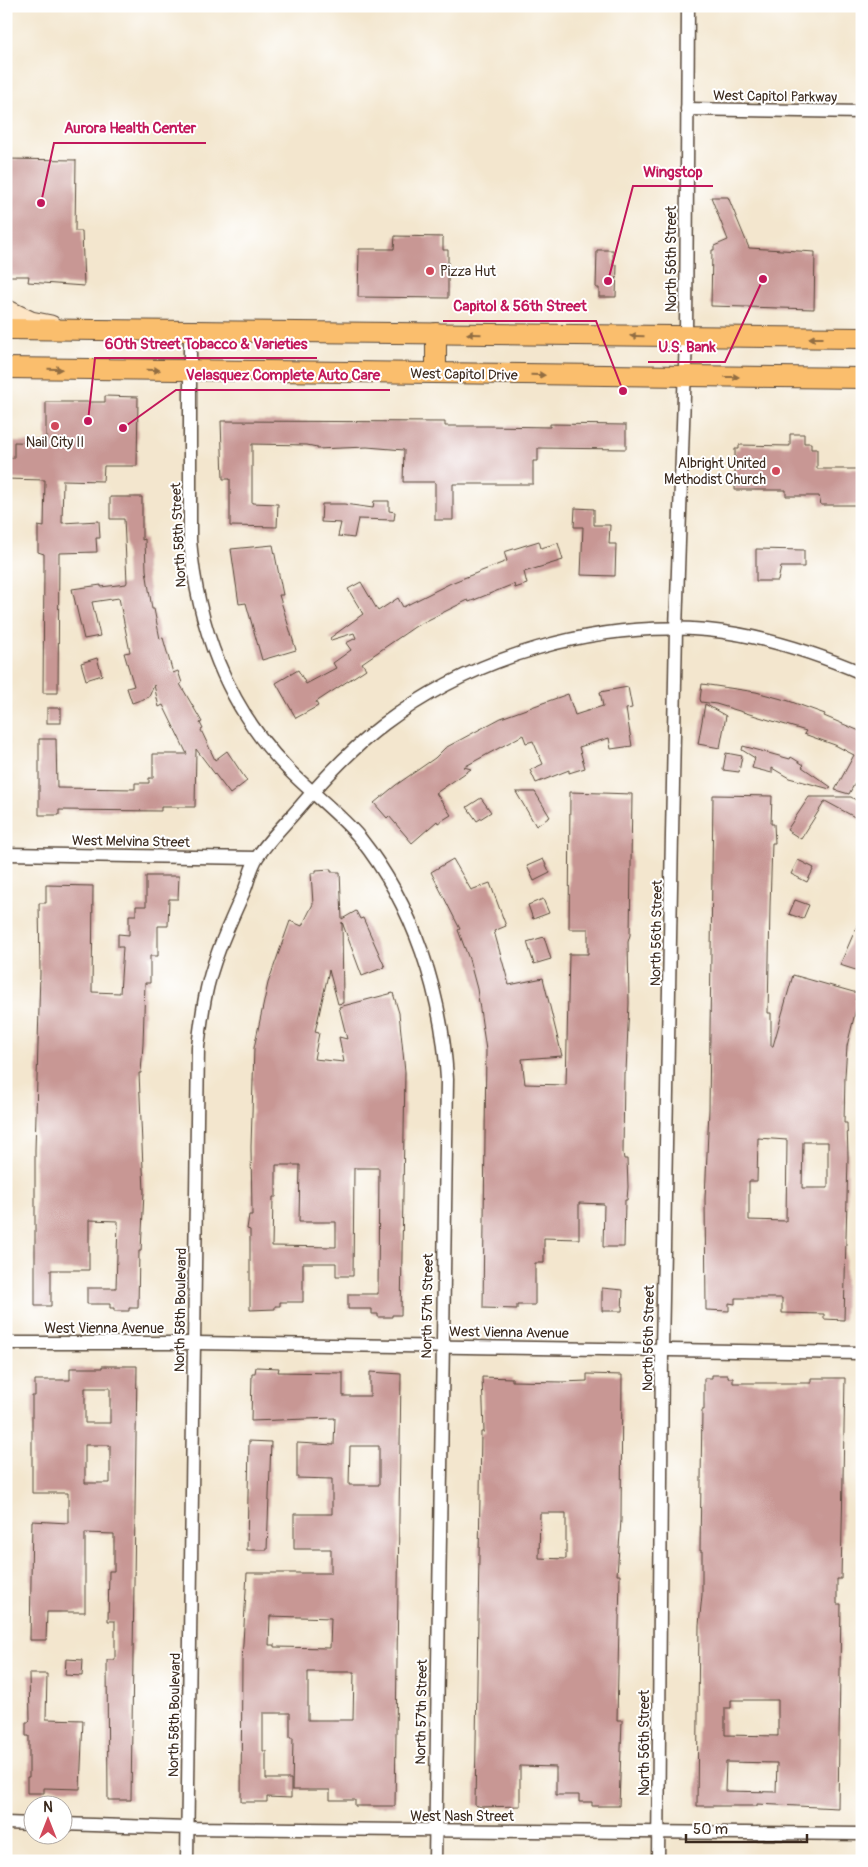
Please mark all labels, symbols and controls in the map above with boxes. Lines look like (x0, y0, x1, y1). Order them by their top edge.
street label: West Capitol Parkway (713, 87, 837, 106)
callout: Aurora Health Center (54, 113, 206, 143)
text: Aurora Health Center (64, 119, 197, 138)
callout: Wingstop (633, 156, 713, 186)
text: Wingstop (643, 163, 703, 182)
street label: North 56th Street (663, 206, 680, 312)
place label: Pizza Hut (440, 263, 496, 280)
marker: Pizza Hut (424, 265, 436, 277)
callout: Capitol & 56th Street (443, 291, 596, 321)
text: Capitol & 56th Street (453, 297, 588, 316)
callout: 60th Street Tobacco & Varieties (95, 328, 317, 358)
one-way arrow (466, 330, 482, 338)
one-way arrow (629, 332, 645, 340)
callout: U.S. Bank (648, 332, 725, 362)
one-way arrow (807, 334, 823, 342)
text: 60th Street Tobacco & Varieties (105, 335, 308, 354)
text: U.S. Bank (658, 338, 716, 357)
callout: Velasquez Complete Auto Care (176, 360, 390, 390)
one-way arrow (47, 365, 63, 373)
street label: West Capitol Drive (410, 365, 518, 384)
one-way arrow (145, 366, 161, 374)
text: Velasquez Complete Auto Care (186, 366, 381, 385)
one-way arrow (530, 371, 546, 379)
one-way arrow (724, 373, 740, 381)
marker: Nail City II (49, 420, 61, 432)
place label: Nail City II (26, 434, 84, 451)
place label: Albright United Methodist Church (664, 455, 766, 488)
marker: Albright United Methodist Church (770, 465, 782, 477)
street label: North 58th Street (167, 482, 190, 588)
street label: West Melvina Street (72, 832, 191, 851)
street label: North 56th Street (647, 879, 666, 986)
street label: North 58th Boulevard (171, 1248, 190, 1372)
street label: North 57th Street (418, 1253, 437, 1359)
street label: North 56th Street (639, 1284, 658, 1391)
street label: West Vienna Avenue (44, 1320, 164, 1337)
street label: West Vienna Avenue (449, 1323, 569, 1342)
street label: North 58th Boulevard (165, 1653, 184, 1777)
street label: North 57th Street (412, 1659, 431, 1765)
street label: North 56th Street (636, 1690, 653, 1796)
north arrow (22, 1794, 72, 1844)
text: N (43, 1799, 53, 1816)
street label: West Nash Street (410, 1808, 514, 1825)
scale bar (686, 1812, 807, 1844)
text: 50 m (693, 1820, 728, 1839)

